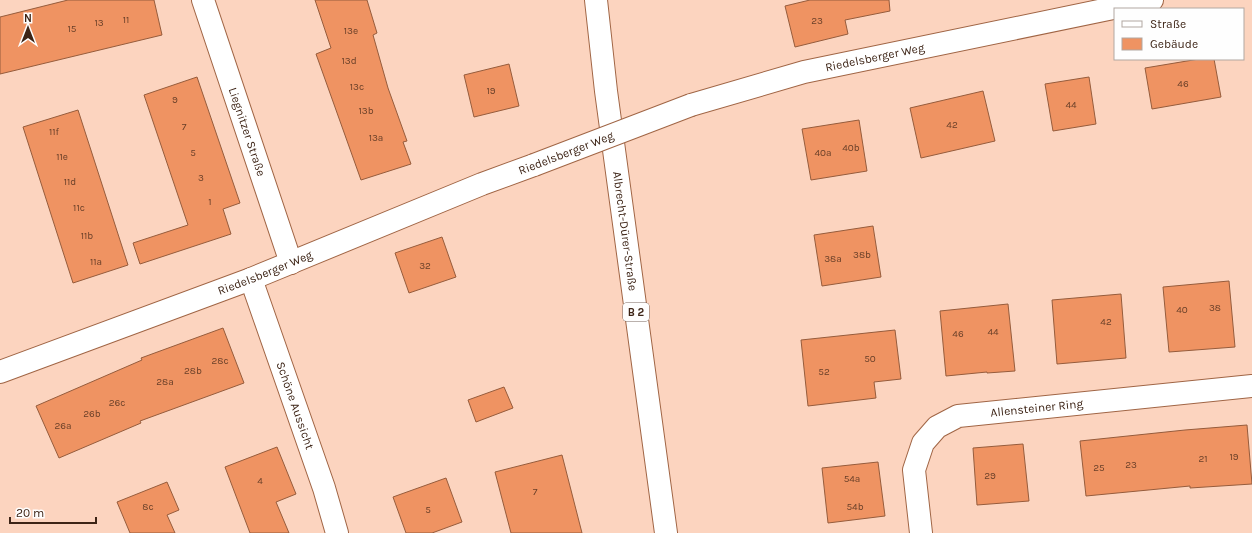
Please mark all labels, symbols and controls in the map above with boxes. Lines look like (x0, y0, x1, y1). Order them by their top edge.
north arrow (8, 8, 48, 48)
legend (1114, 8, 1244, 60)
text: N (24, 12, 32, 25)
house number: 11 (123, 14, 129, 26)
house number: 23 (811, 15, 823, 27)
house number: 13 (94, 17, 104, 29)
text: Straße (1150, 17, 1186, 31)
house number: 15 (68, 23, 77, 35)
house number: 13e (344, 25, 358, 37)
text: Gebäude (1150, 37, 1198, 51)
street label: Riedelsberger Weg (824, 40, 926, 74)
house number: 13d (341, 55, 357, 67)
house number: 46 (1177, 78, 1189, 90)
house number: 13c (350, 81, 364, 93)
house number: 19 (486, 85, 496, 97)
street label: Liegnitzer Straße (226, 86, 268, 178)
house number: 9 (172, 94, 178, 106)
house number: 44 (1065, 99, 1077, 111)
house number: 13b (358, 105, 374, 117)
house number: 42 (946, 119, 958, 131)
house number: 7 (182, 121, 187, 133)
house number: 11f (49, 126, 60, 138)
street label: Riedelsberger Weg (516, 128, 616, 178)
house number: 13a (369, 132, 383, 144)
house number: 40b (842, 142, 860, 154)
house number: 5 (190, 147, 196, 159)
house number: 40a (814, 147, 832, 159)
house number: 11e (56, 151, 68, 163)
street label: Albrecht-Dürer-Straße (610, 170, 640, 292)
house number: 3 (198, 172, 204, 184)
house number: 11d (64, 176, 76, 188)
house number: 1 (208, 196, 212, 208)
house number: 11c (73, 202, 85, 214)
house number: 11b (81, 230, 93, 242)
street label: Riedelsberger Weg (216, 247, 315, 298)
house number: 38b (853, 249, 871, 261)
house number: 38a (824, 253, 842, 265)
house number: 11a (90, 256, 102, 268)
house number: 32 (419, 260, 431, 272)
house number: 38 (1209, 302, 1221, 314)
road number: B 2 (623, 303, 649, 321)
house number: 40 (1176, 304, 1188, 316)
house number: 42 (1100, 316, 1112, 328)
house number: 44 (987, 326, 999, 338)
house number: 46 (952, 328, 964, 340)
house number: 50 (864, 353, 876, 365)
house number: 28c (211, 355, 229, 367)
street label: Schöne Aussicht (273, 360, 317, 452)
house number: 28b (184, 365, 202, 377)
house number: 52 (818, 366, 830, 378)
house number: 28a (156, 376, 174, 388)
street label: Allensteiner Ring (990, 396, 1084, 420)
house number: 26c (109, 397, 125, 409)
house number: 26b (83, 408, 101, 420)
house number: 26a (54, 420, 72, 432)
house number: 19 (1229, 451, 1239, 463)
house number: 21 (1198, 453, 1208, 465)
house number: 23 (1125, 459, 1137, 471)
house number: 25 (1093, 462, 1105, 474)
house number: 29 (984, 470, 996, 482)
house number: 54a (844, 473, 860, 485)
house number: 4 (257, 475, 263, 487)
house number: 7 (533, 486, 538, 498)
scale bar (10, 499, 96, 525)
house number: 8c (142, 501, 154, 513)
house number: 54b (846, 501, 864, 513)
house number: 5 (425, 504, 431, 516)
text: 20 m (16, 506, 44, 520)

